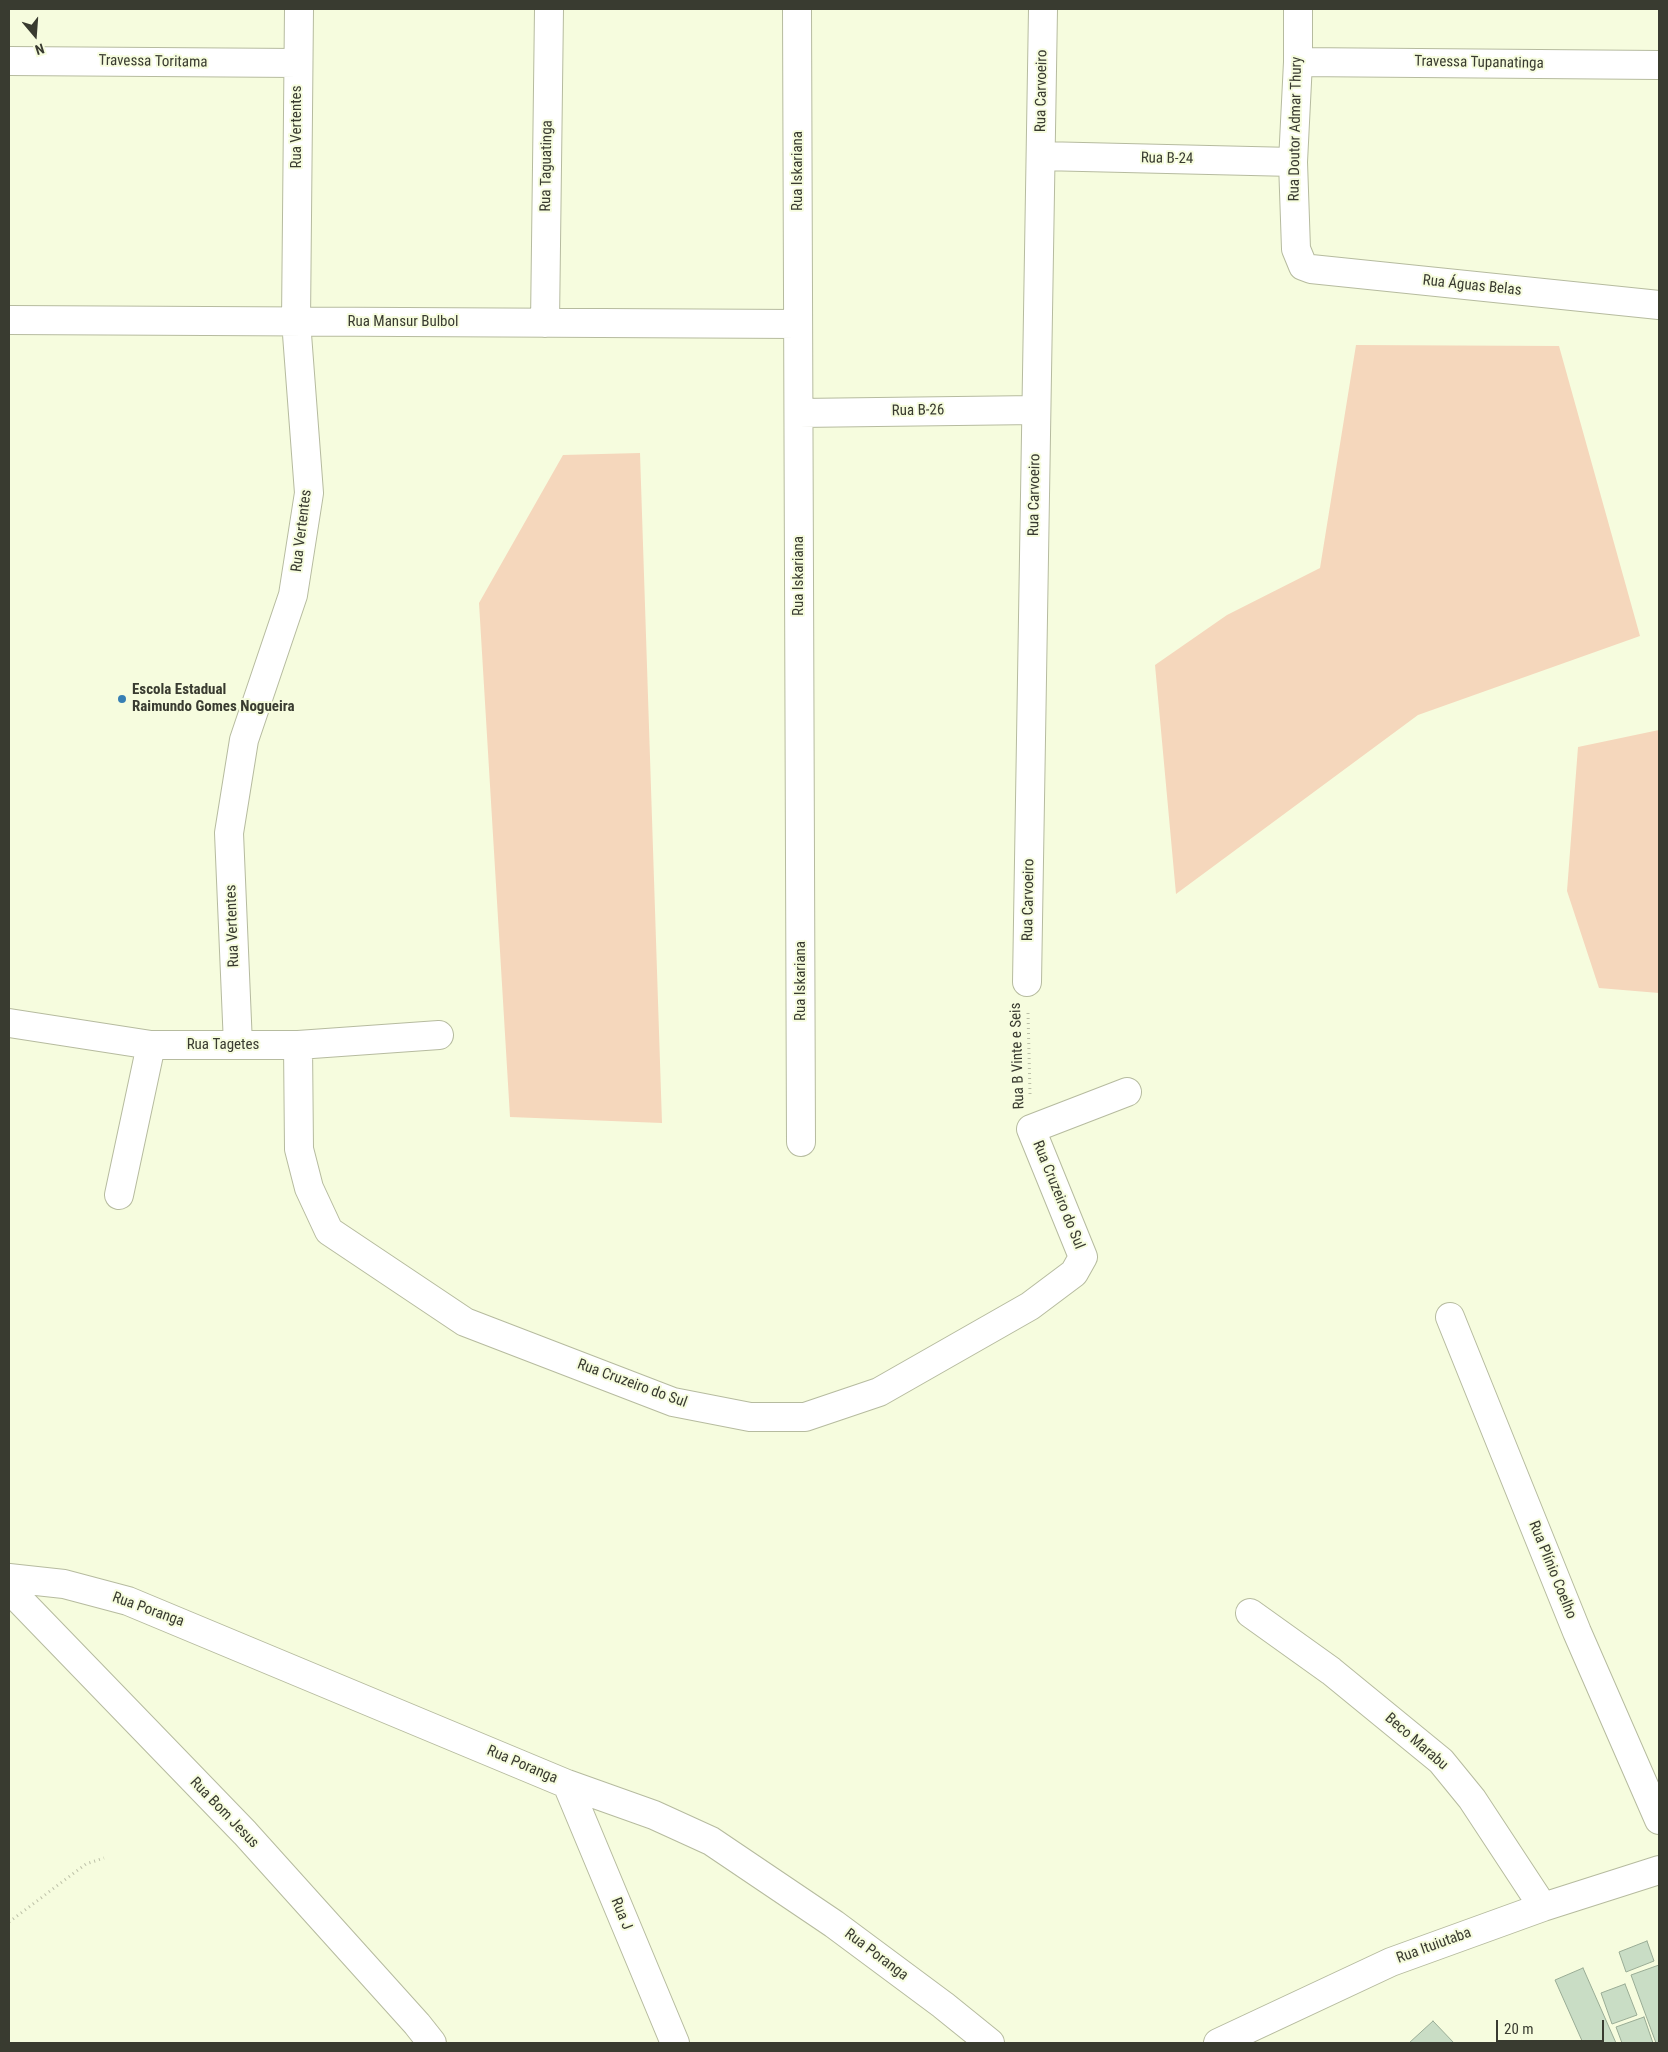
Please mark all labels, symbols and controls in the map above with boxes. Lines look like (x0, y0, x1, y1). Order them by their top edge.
north arrow (10, 10, 60, 60)
text: N (33, 40, 46, 58)
street label: Rua Carvoeiro (1032, 50, 1052, 132)
street label: Travessa Toritama (98, 52, 208, 72)
street label: Travessa Tupanatinga (1414, 53, 1544, 73)
street label: Rua Doutor Admar Thury (1286, 56, 1306, 202)
street label: Rua Vertentes (288, 86, 306, 168)
street label: Rua Taguatinga (537, 120, 557, 212)
street label: Rua Iskariana (789, 131, 807, 211)
street label: Rua B-24 (1141, 150, 1193, 168)
street label: Rua Águas Belas (1422, 272, 1522, 300)
street label: Rua Mansur Bulbol (348, 313, 458, 331)
street label: Rua B-26 (892, 402, 944, 420)
street label: Rua Carvoeiro (1025, 454, 1045, 536)
street label: Rua Vertentes (288, 489, 316, 573)
street label: Rua Iskariana (790, 536, 808, 616)
place label: Escola Estadual Raimundo Gomes Nogueira (132, 681, 295, 716)
marker: Escola Estadual Raimundo Gomes Nogueira (116, 693, 128, 705)
street label: Rua Carvoeiro (1019, 859, 1039, 941)
street label: Rua Vertentes (223, 884, 243, 968)
street label: Rua Iskariana (792, 941, 810, 1021)
street label: Rua B Vinte e Seis (1007, 1002, 1029, 1110)
street label: Rua Tagetes (187, 1036, 259, 1054)
street label: Rua Cruzeiro do Sul (1028, 1138, 1088, 1252)
street label: Rua Cruzeiro do Sul (575, 1356, 689, 1412)
street label: Rua Plínio Coelho (1524, 1518, 1580, 1622)
street label: Rua Poranga (110, 1589, 186, 1631)
street label: Beco Marabu (1381, 1710, 1451, 1774)
street label: Rua Poranga (484, 1742, 560, 1788)
street label: Rua Bom Jesus (186, 1774, 262, 1852)
street label: Rua J (606, 1895, 636, 1933)
street label: Rua Ituiutaba (1394, 1924, 1474, 1968)
street label: Rua Poranga (841, 1925, 911, 1985)
scale bar (1498, 2010, 1606, 2042)
text: 20 m (1504, 2020, 1534, 2038)

